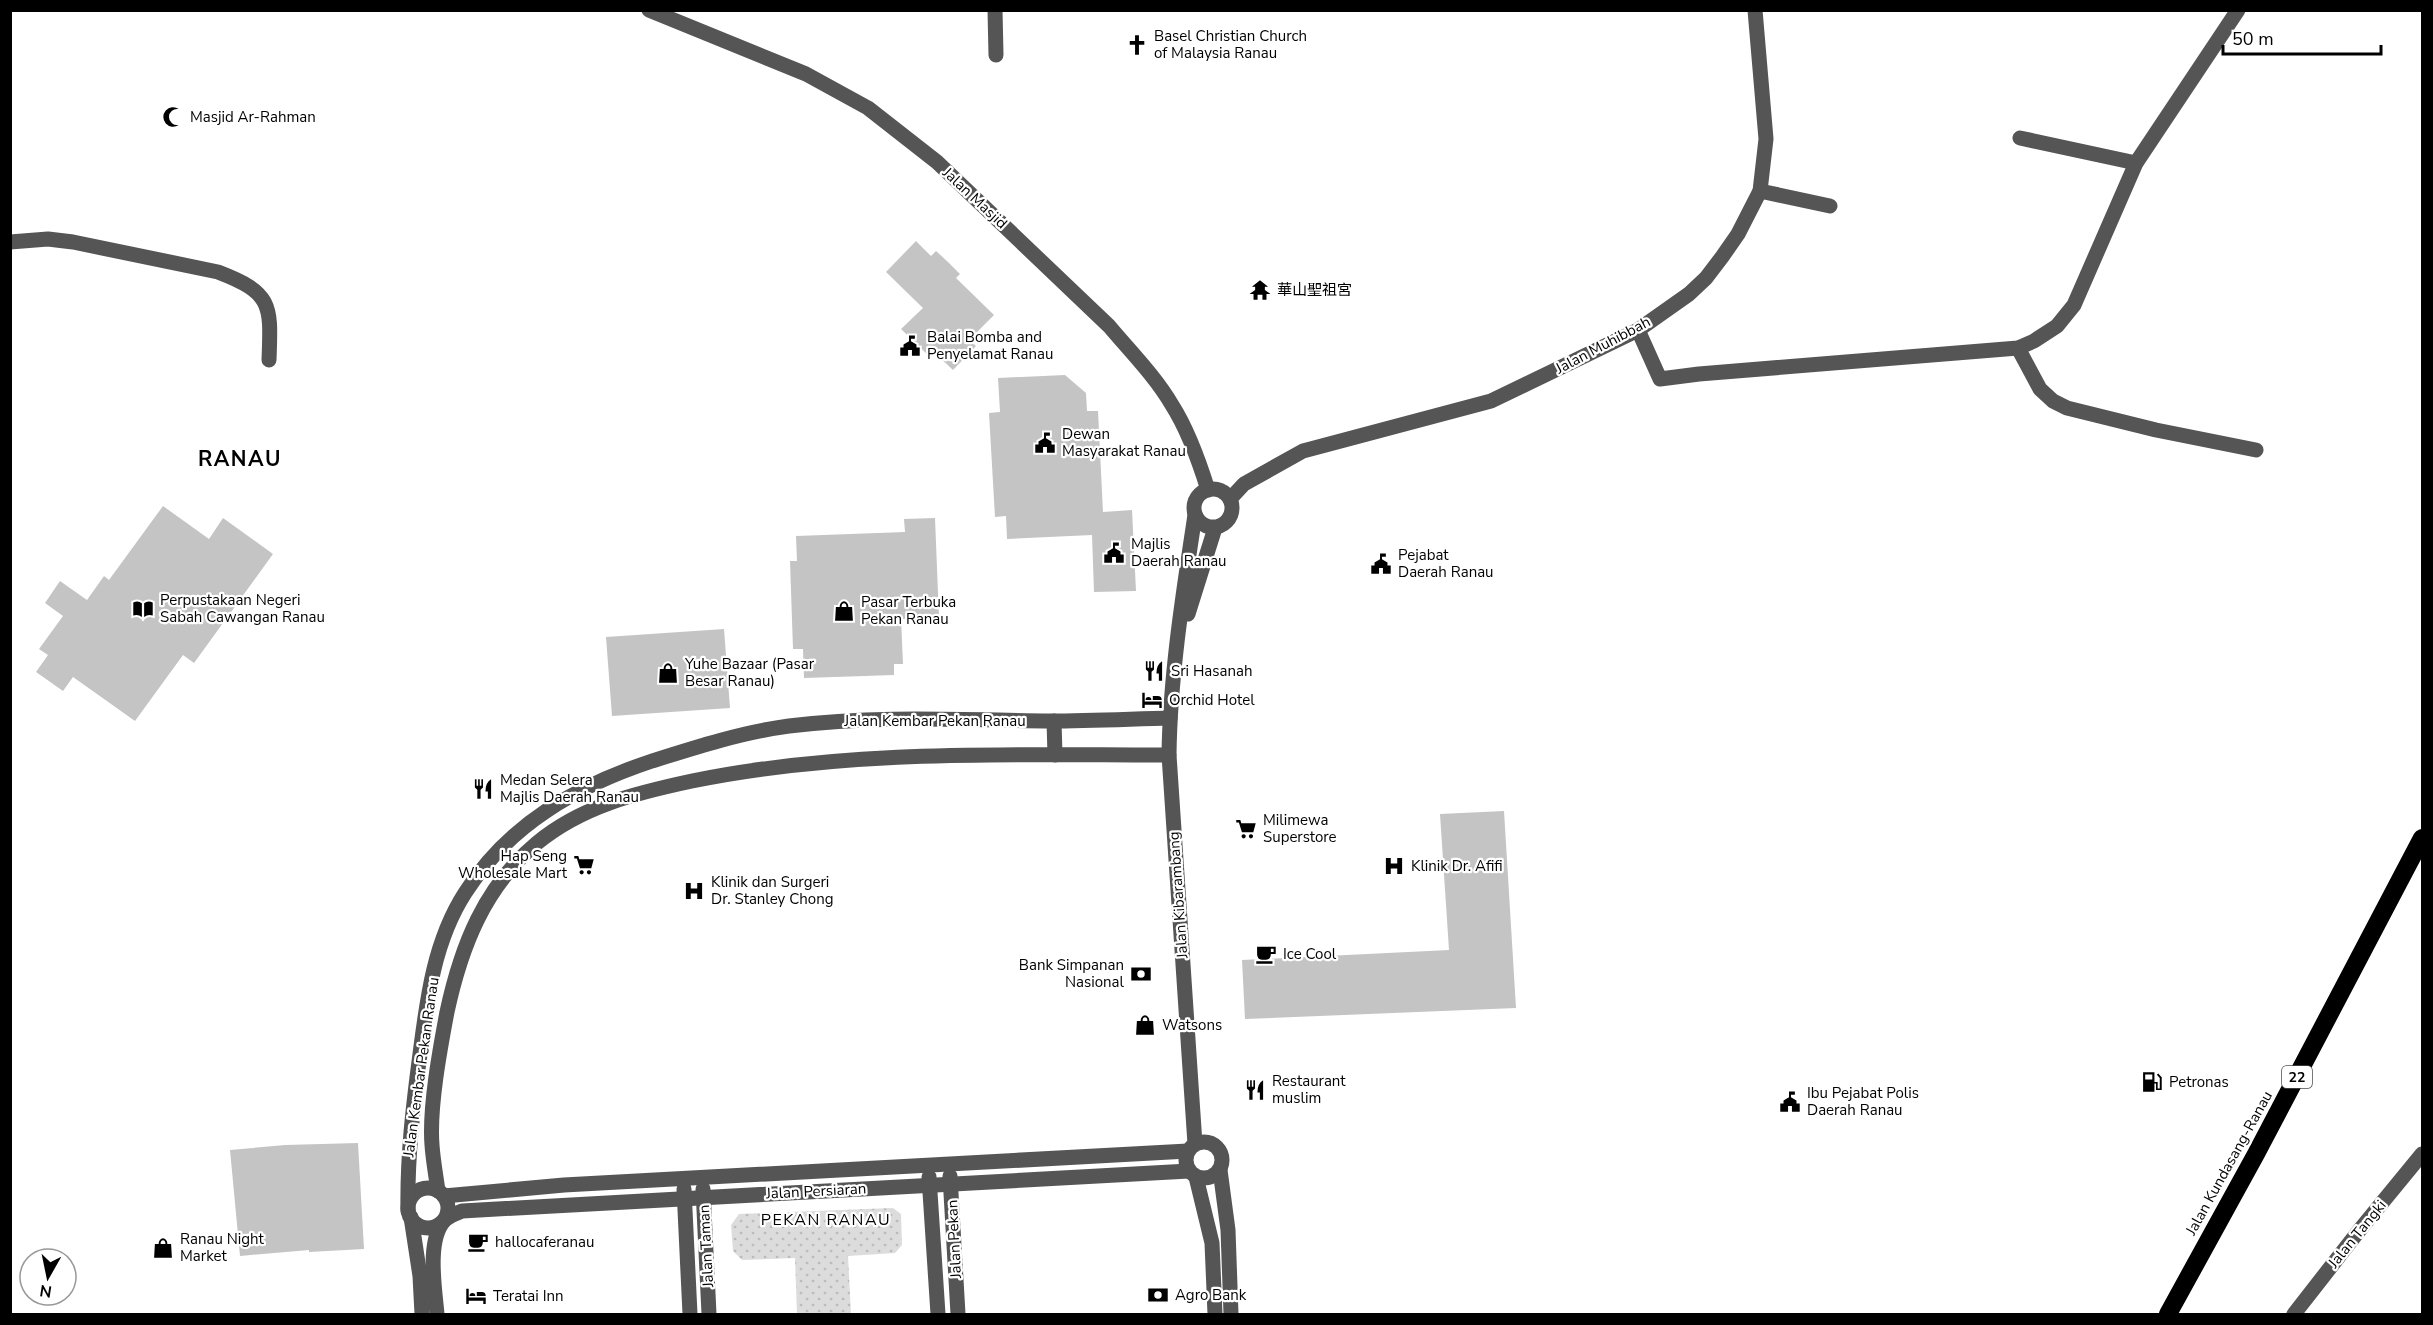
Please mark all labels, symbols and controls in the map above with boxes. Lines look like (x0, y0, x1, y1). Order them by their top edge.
scale bar (2223, 18, 2380, 56)
place label: Basel Christian Church of Malaysia Ranau (1154, 26, 1307, 63)
text: 50 m (2232, 27, 2274, 51)
church icon: Basel Christian Church of Malaysia Ranau (1125, 33, 1149, 57)
mosque icon: Masjid Ar-Rahman (161, 105, 185, 129)
place label: Masjid Ar-Rahman (190, 107, 316, 127)
street label: Jalan Masjid (938, 162, 1012, 233)
temple icon: 華山聖祖宮 (1248, 278, 1272, 302)
place label: 華山聖祖宮 (1277, 280, 1352, 300)
street label: Jalan Muhibbah (1551, 312, 1654, 379)
place label: Balai Bomba and Penyelamat Ranau (927, 327, 1053, 364)
public building icon: Balai Bomba and Penyelamat Ranau (898, 334, 922, 358)
place label: Dewan Masyarakat Ranau (1062, 424, 1186, 461)
public building icon: Dewan Masyarakat Ranau (1033, 431, 1057, 455)
district label: RANAU (198, 445, 282, 473)
place label: Majlis Daerah Ranau (1131, 534, 1227, 571)
public building icon: Majlis Daerah Ranau (1102, 541, 1126, 565)
place label: Pejabat Daerah Ranau (1398, 545, 1494, 582)
public building icon: Pejabat Daerah Ranau (1369, 552, 1393, 576)
place label: Perpustakaan Negeri Sabah Cawangan Ranau (160, 590, 325, 627)
place label: Pasar Terbuka Pekan Ranau (861, 592, 956, 629)
library icon: Perpustakaan Negeri Sabah Cawangan Ranau (131, 597, 155, 621)
shop icon: Pasar Terbuka Pekan Ranau (832, 599, 856, 623)
place label: Yuhe Bazaar (Pasar Besar Ranau) (684, 654, 815, 691)
restaurant icon: Sri Hasanah (1142, 659, 1166, 683)
shop icon: Yuhe Bazaar (Pasar Besar Ranau) (656, 661, 680, 685)
place label: Sri Hasanah (1171, 661, 1252, 681)
hotel icon: Orchid Hotel (1140, 688, 1164, 712)
place label: Orchid Hotel (1169, 690, 1255, 710)
street label: Jalan Kembar Pekan Ranau (843, 711, 1026, 731)
place label: Medan Selera Majlis Daerah Ranau (500, 770, 639, 807)
restaurant icon: Medan Selera Majlis Daerah Ranau (471, 777, 495, 801)
place label: Milimewa Superstore (1263, 810, 1337, 847)
supermarket icon: Milimewa Superstore (1234, 817, 1258, 841)
street label: Jalan Kibarambang (1164, 831, 1192, 960)
place label: Hap Seng Wholesale Mart (458, 846, 568, 883)
supermarket icon: Hap Seng Wholesale Mart (572, 853, 596, 877)
hospital icon: Klinik Dr. Afifi (1382, 854, 1406, 878)
place label: Klinik Dr. Afifi (1411, 856, 1503, 876)
place label: Klinik dan Surgeri Dr. Stanley Chong (711, 872, 833, 909)
hospital icon: Klinik dan Surgeri Dr. Stanley Chong (682, 879, 706, 903)
cafe icon: Ice Cool (1254, 942, 1278, 966)
place label: Ice Cool (1283, 944, 1337, 964)
place label: Bank Simpanan Nasional (1019, 955, 1125, 992)
bank icon: Bank Simpanan Nasional (1129, 962, 1153, 986)
street label: Jalan Kembar Pekan Ranau (398, 976, 444, 1159)
shop icon: Watsons (1133, 1013, 1157, 1037)
place label: Watsons (1162, 1015, 1222, 1035)
road number: 22 (2282, 1066, 2312, 1088)
fuel station icon: Petronas (2140, 1070, 2164, 1094)
place label: Restaurant muslim (1272, 1071, 1346, 1108)
place label: Petronas (2169, 1072, 2229, 1092)
restaurant icon: Restaurant muslim (1243, 1078, 1267, 1102)
place label: Ibu Pejabat Polis Daerah Ranau (1807, 1083, 1919, 1120)
street label: Jalan Kundasang-Ranau (2180, 1087, 2277, 1240)
public building icon: Ibu Pejabat Polis Daerah Ranau (1778, 1090, 1802, 1114)
street label: Jalan Persiaran (764, 1178, 867, 1204)
street label: Jalan Tangki (2323, 1196, 2390, 1273)
street label: Jalan Pekan (942, 1199, 966, 1280)
street label: Jalan Taman (694, 1204, 718, 1289)
district label: PEKAN RANAU (761, 1209, 891, 1231)
place label: Ranau Night Market (180, 1229, 265, 1266)
cafe icon: hallocaferanau (466, 1230, 490, 1254)
place label: hallocaferanau (495, 1232, 594, 1252)
shop icon: Ranau Night Market (151, 1236, 175, 1260)
north arrow (18, 1247, 78, 1307)
text: N (38, 1279, 53, 1303)
bank icon: Agro Bank (1146, 1283, 1170, 1307)
hotel icon: Teratai Inn (464, 1284, 488, 1308)
place label: Agro Bank (1175, 1285, 1247, 1305)
place label: Teratai Inn (493, 1286, 564, 1306)

